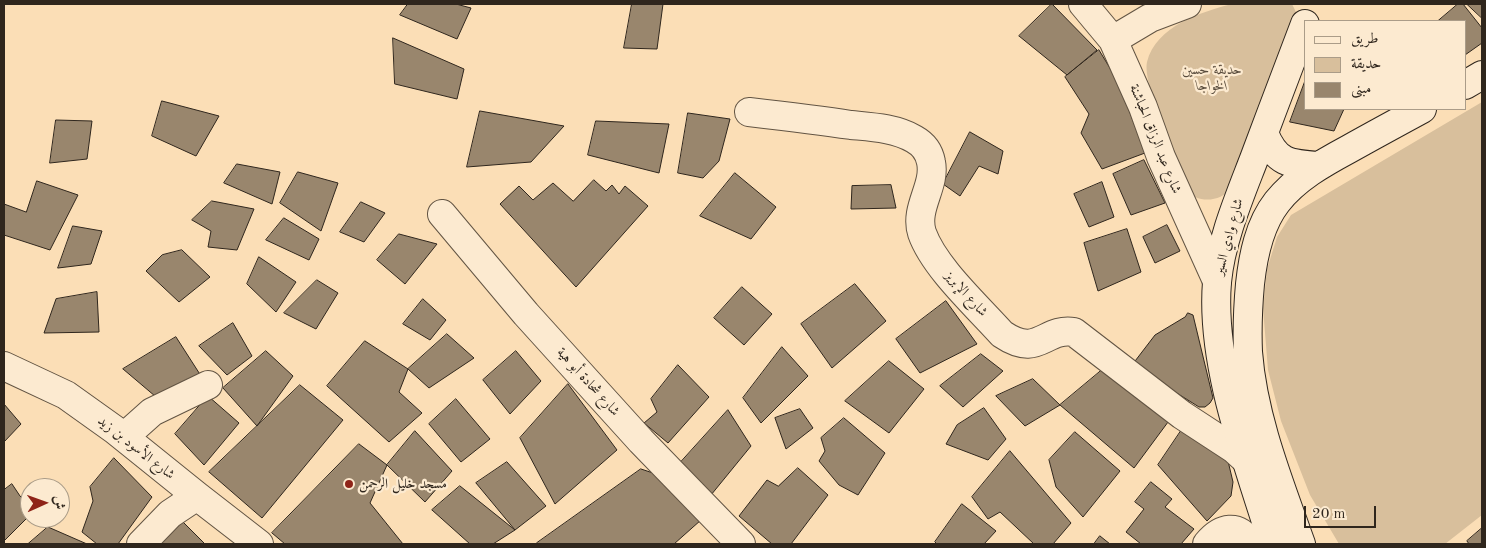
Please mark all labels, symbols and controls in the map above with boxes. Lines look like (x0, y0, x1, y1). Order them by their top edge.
legend (1304, 20, 1466, 110)
text: طريق (1351, 32, 1378, 47)
text: حديقة (1351, 57, 1381, 72)
park label: حديقة حسين الخواجا (1182, 62, 1242, 94)
street label: شارع عبد الرزاق الحباشنة (1125, 82, 1185, 196)
text: مبنى (1351, 82, 1371, 97)
street label: شارع وادي السير (1211, 197, 1247, 277)
street label: شارع الإبريز (941, 268, 991, 320)
street label: شارع شحادة أبو هية (553, 344, 623, 420)
street label: شارع الأسود بن زيد (94, 413, 178, 483)
place label: مسجد خليل الرحمن (359, 476, 447, 492)
north arrow (20, 478, 70, 528)
marker: مسجد خليل الرحمن (343, 478, 355, 490)
text: ش (52, 495, 66, 510)
scale bar (1306, 496, 1378, 528)
text: 20 m (1312, 507, 1346, 522)

